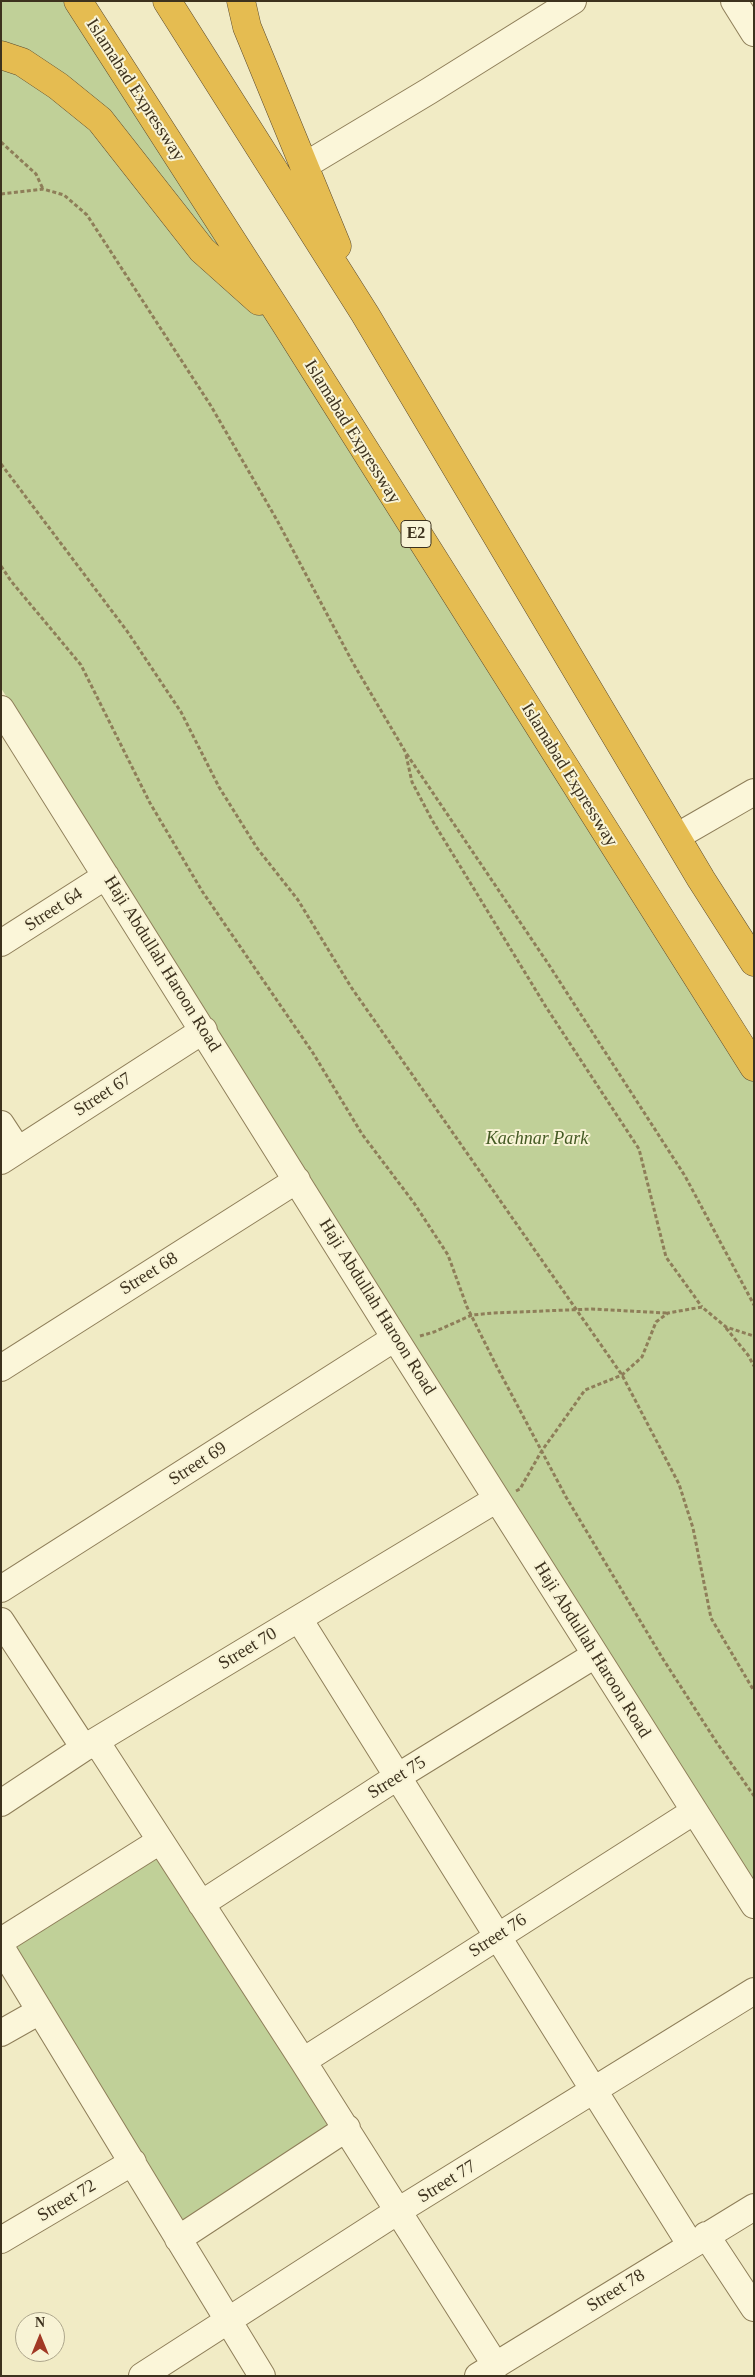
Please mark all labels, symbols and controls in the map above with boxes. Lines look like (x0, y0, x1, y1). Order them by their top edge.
street label: Islamabad Expressway (81, 15, 189, 165)
street label: Islamabad Expressway (299, 356, 405, 508)
road number: E2 (401, 520, 431, 548)
street label: Islamabad Expressway (516, 699, 622, 851)
street label: Haji Abdullah Haroon Road (99, 872, 225, 1056)
street label: Street 64 (21, 883, 87, 937)
street label: Street 67 (70, 1068, 136, 1122)
park label: Kachnar Park (486, 1128, 588, 1150)
street label: Haji Abdullah Haroon Road (314, 1215, 440, 1399)
street label: Street 68 (116, 1248, 182, 1300)
street label: Street 69 (165, 1437, 231, 1491)
street label: Haji Abdullah Haroon Road (529, 1558, 655, 1742)
street label: Street 70 (215, 1623, 281, 1675)
street label: Street 75 (364, 1752, 430, 1804)
street label: Street 76 (465, 1909, 531, 1963)
street label: Street 77 (414, 2156, 480, 2208)
street label: Street 72 (34, 2175, 100, 2227)
street label: Street 78 (583, 2265, 649, 2317)
north arrow (15, 2312, 65, 2362)
text: N (35, 2315, 45, 2330)

